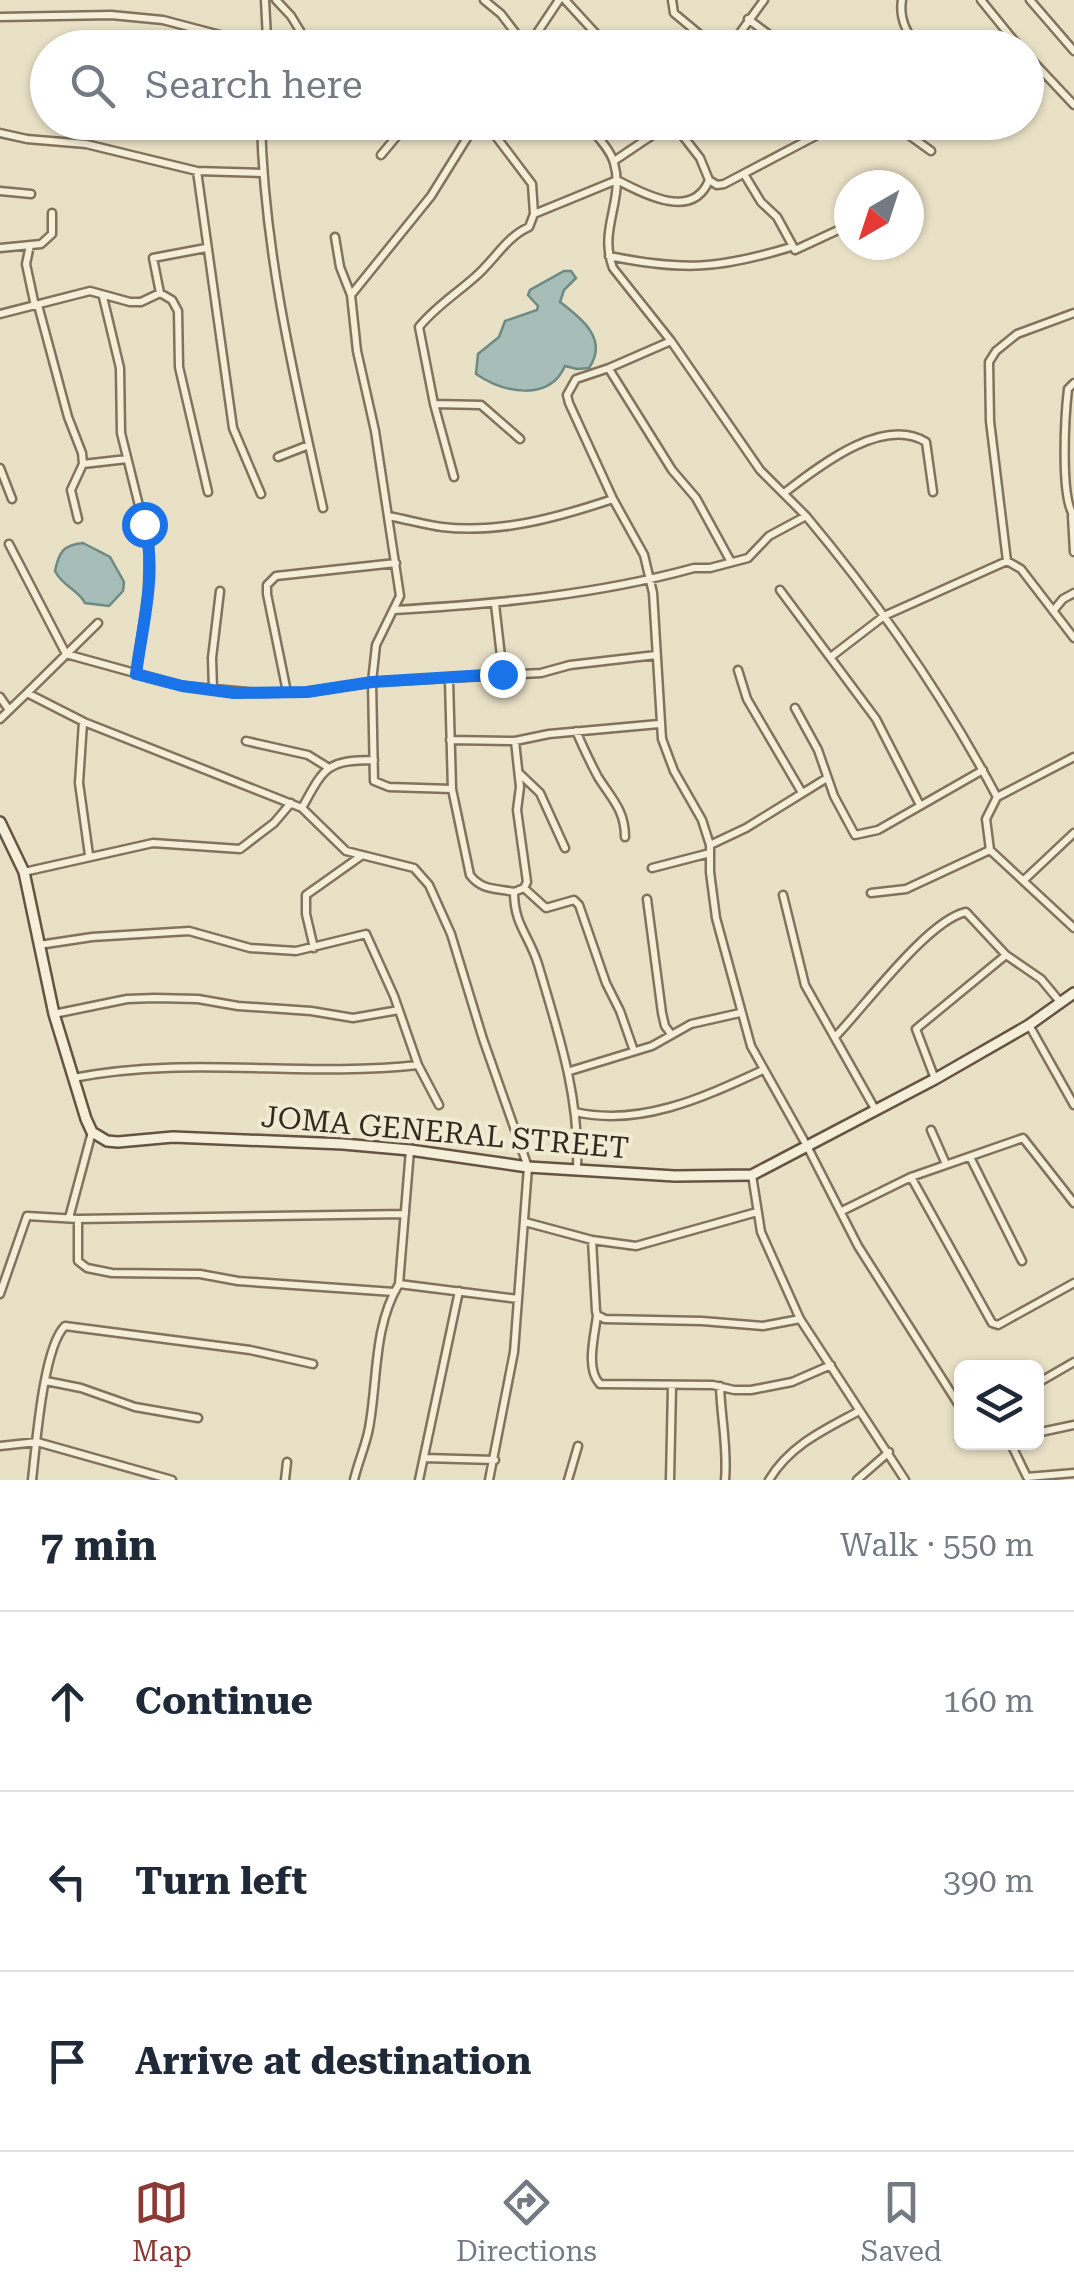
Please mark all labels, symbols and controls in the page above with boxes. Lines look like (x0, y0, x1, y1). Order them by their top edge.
search box (30, 30, 1044, 140)
icon: search (65, 58, 120, 113)
text: Search here (145, 63, 363, 107)
north arrow (834, 170, 924, 260)
route start (122, 502, 168, 548)
route end (480, 652, 526, 698)
street label: JOMA GENERAL STREET (260, 1098, 630, 1166)
map controls (954, 1360, 1044, 1450)
button: layers (954, 1360, 1044, 1450)
text: 7 min (40, 1521, 157, 1570)
text: Walk · 550 m (840, 1526, 1034, 1564)
icon: ahead (40, 1674, 95, 1729)
text: Continue (135, 1679, 313, 1723)
text: 160 m (943, 1682, 1034, 1720)
icon: left (40, 1854, 95, 1909)
text: Turn left (135, 1859, 307, 1903)
text: 390 m (943, 1862, 1034, 1900)
icon: arrive (40, 2034, 95, 2089)
text: Arrive at destination (135, 2039, 531, 2083)
tab: Map (132, 2175, 192, 2268)
tab: Directions (456, 2175, 597, 2268)
tab: Saved (861, 2175, 942, 2268)

